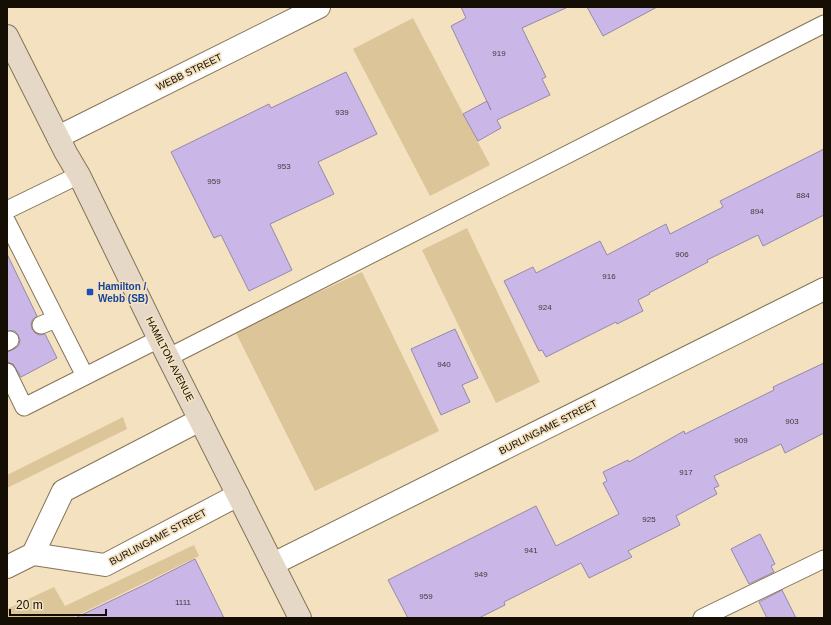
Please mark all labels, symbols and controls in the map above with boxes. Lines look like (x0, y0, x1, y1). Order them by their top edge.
house number: 919 (492, 49, 506, 58)
street label: WEBB STREET (154, 51, 224, 93)
house number: 939 (335, 108, 349, 117)
house number: 953 (277, 162, 291, 171)
house number: 959 (207, 177, 221, 186)
house number: 884 (796, 191, 810, 200)
house number: 894 (750, 207, 764, 216)
house number: 906 (675, 250, 689, 259)
house number: 916 (602, 272, 616, 281)
place label: Hamilton / Webb (SB) (98, 281, 148, 304)
marker: Hamilton / Webb (SB) (85, 287, 95, 297)
house number: 924 (538, 303, 552, 312)
street label: HAMILTON AVENUE (144, 315, 196, 403)
house number: 940 (437, 360, 451, 369)
street label: BURLINGAME STREET (497, 398, 599, 456)
house number: 903 (785, 417, 799, 426)
house number: 909 (734, 436, 748, 445)
house number: 917 (679, 468, 693, 477)
street label: BURLINGAME STREET (108, 507, 208, 567)
house number: 925 (642, 515, 656, 524)
house number: 941 (524, 546, 538, 555)
house number: 949 (474, 570, 488, 579)
scale bar (10, 591, 106, 617)
house number: 959 (419, 592, 433, 601)
text: 20 m (16, 598, 43, 612)
house number: 1111 (175, 598, 192, 607)

